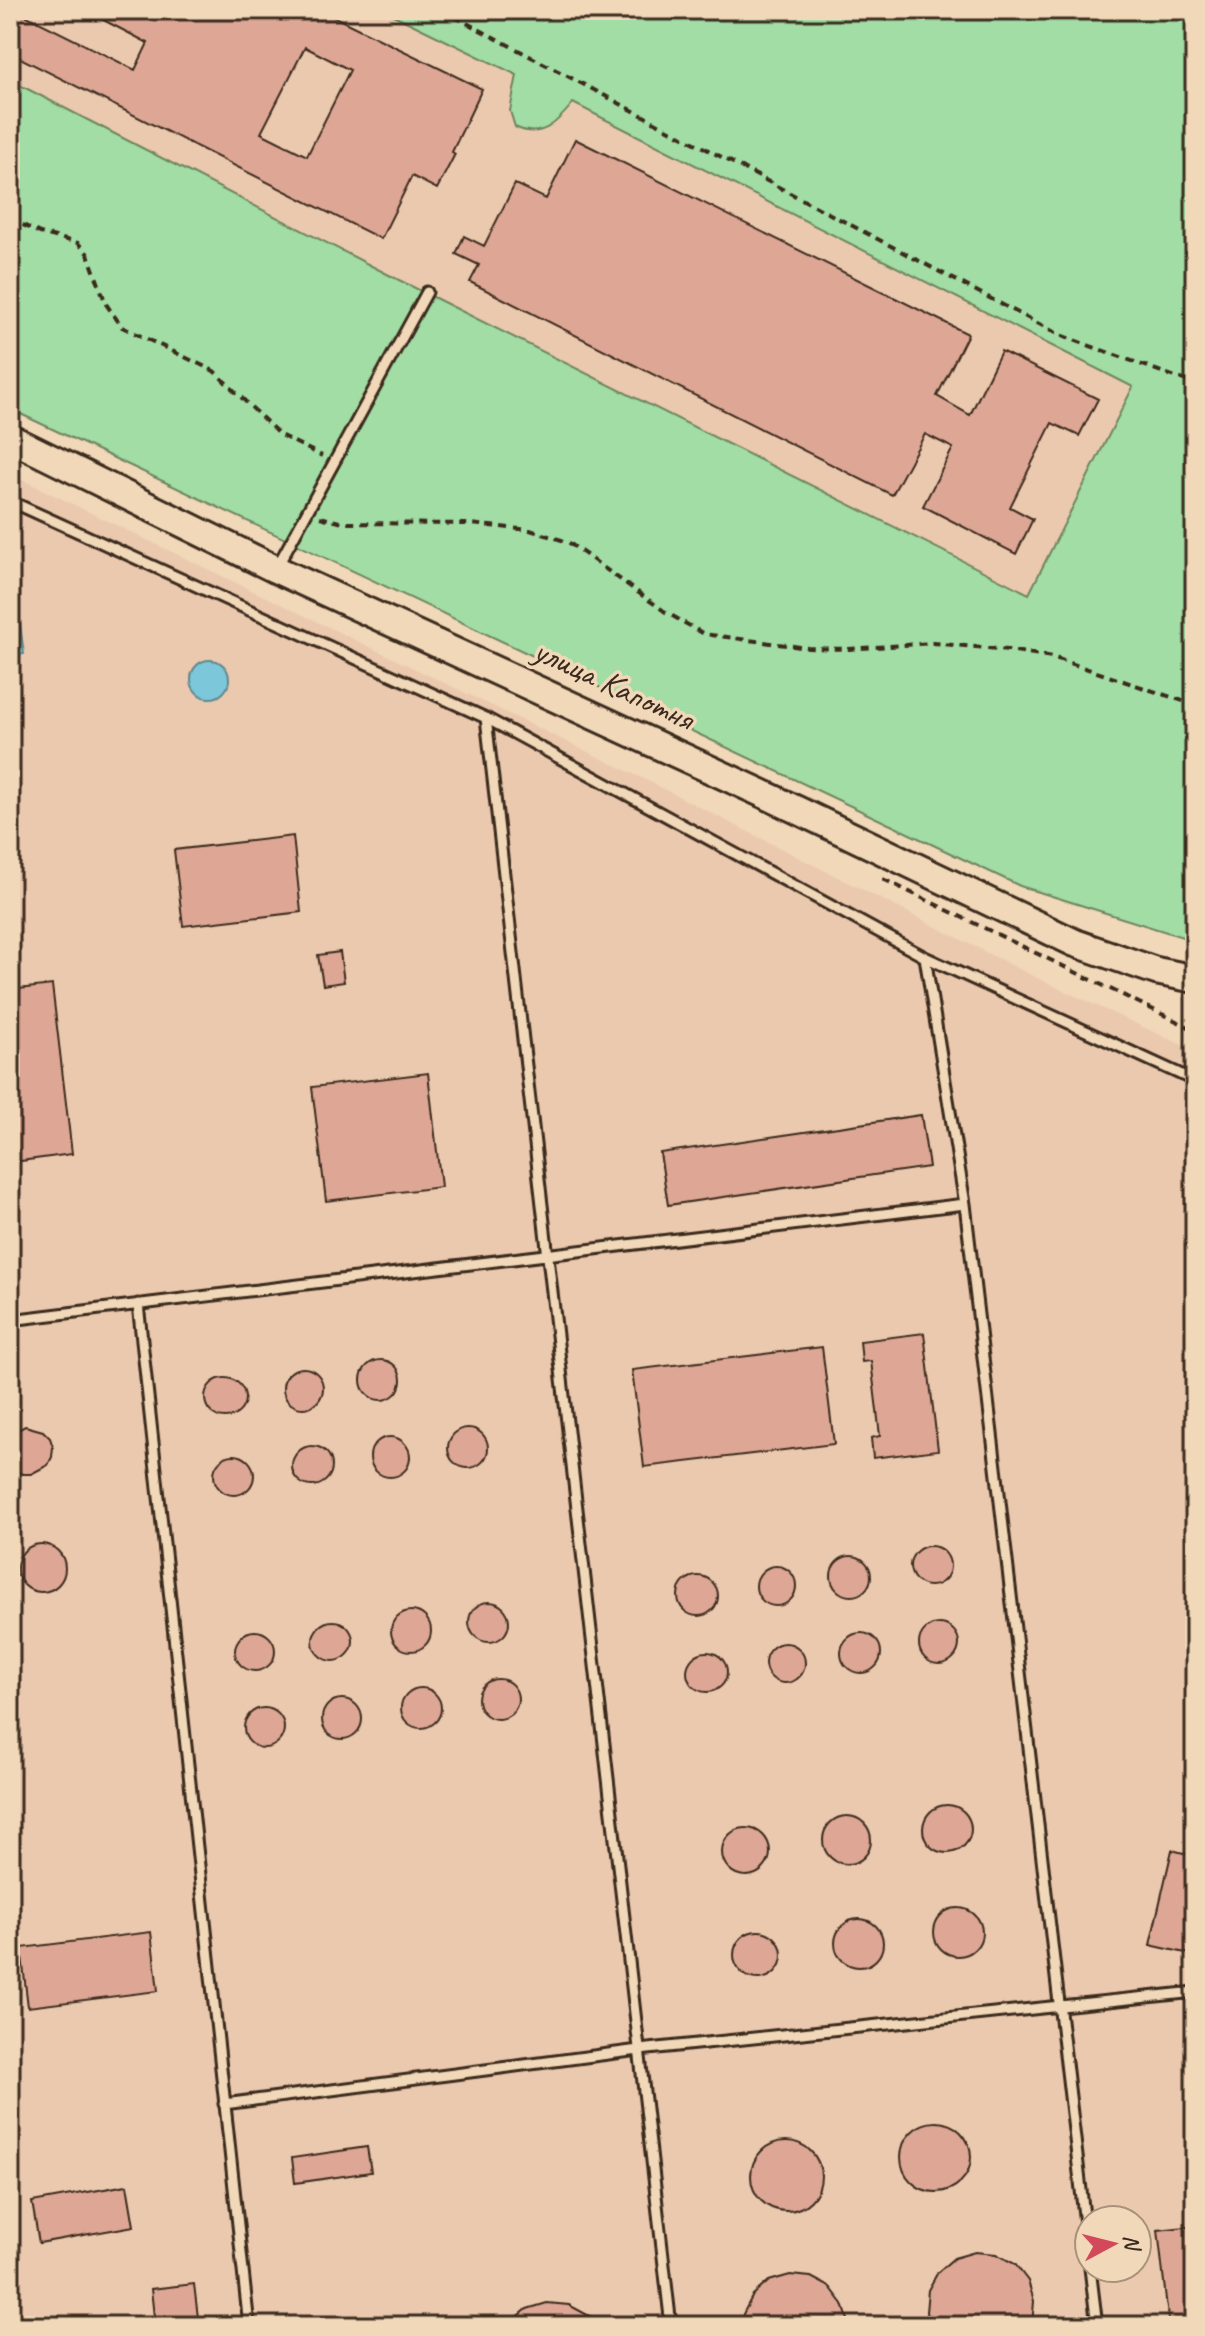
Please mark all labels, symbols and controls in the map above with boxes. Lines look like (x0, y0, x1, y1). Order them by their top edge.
street label: улица Капотня (525, 627, 703, 741)
north arrow (1073, 2204, 1153, 2284)
text: N (1117, 2233, 1147, 2254)

